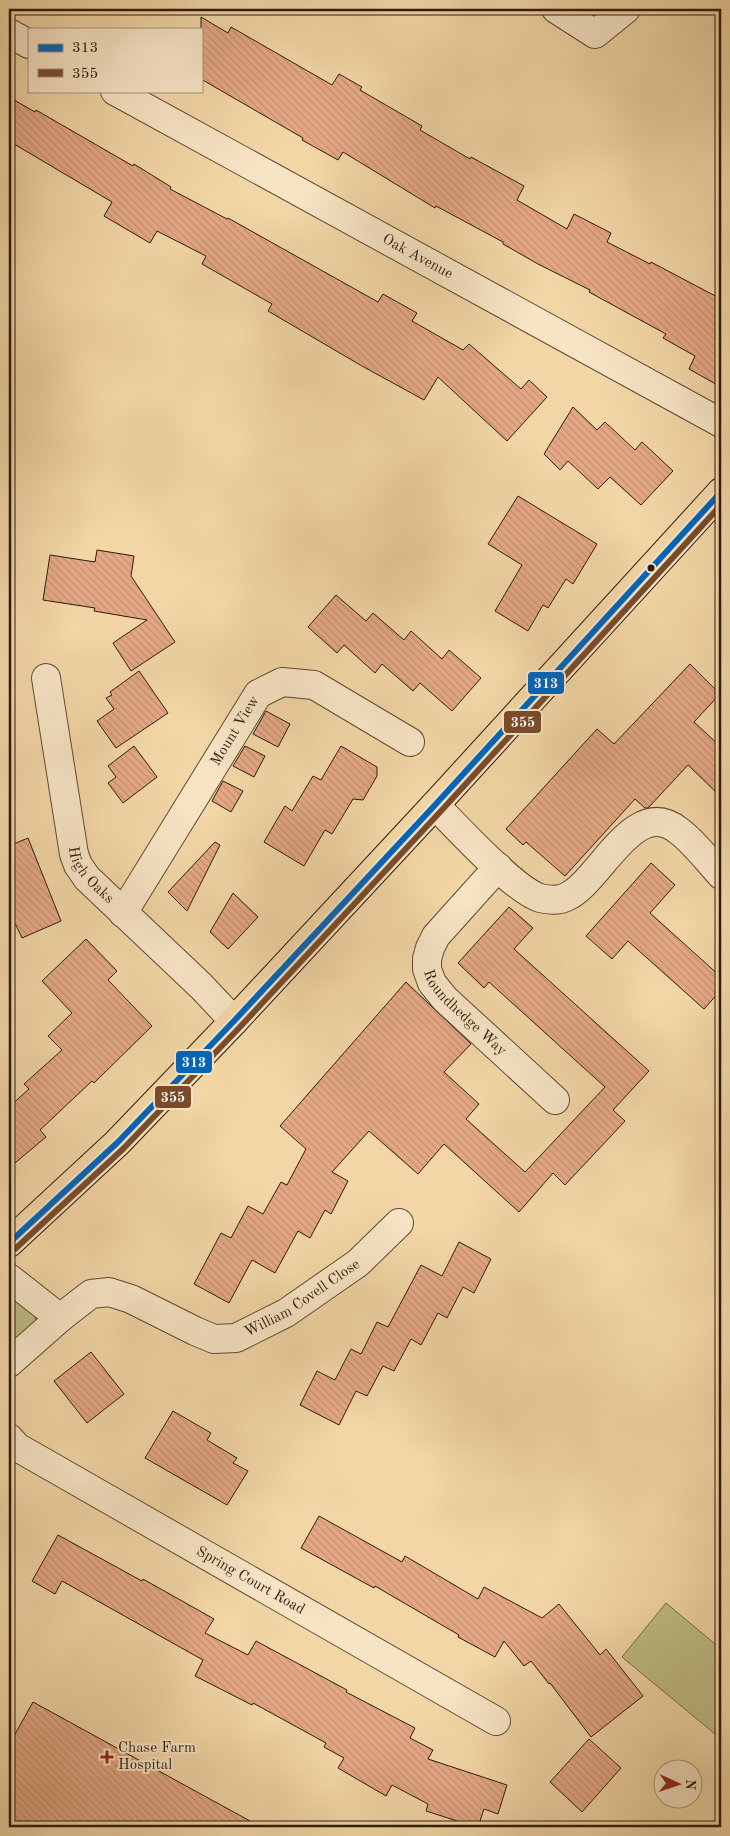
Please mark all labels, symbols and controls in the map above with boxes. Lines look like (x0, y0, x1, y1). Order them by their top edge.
legend (28, 28, 202, 92)
text: 313 (72, 41, 98, 56)
text: 355 (72, 67, 98, 82)
street label: Oak Avenue (380, 232, 455, 282)
unlabelled marker (646, 563, 656, 573)
line badge: 313 (527, 671, 565, 695)
text: 313 (534, 677, 558, 691)
street label: Mount View (208, 693, 263, 768)
line badge: 355 (503, 710, 542, 734)
text: 355 (511, 716, 535, 730)
street label: High Oaks (65, 845, 117, 907)
street label: Roundhedge Way (420, 968, 509, 1059)
line badge: 313 (175, 1050, 213, 1074)
text: 313 (182, 1056, 206, 1070)
line badge: 355 (154, 1085, 192, 1109)
text: 355 (161, 1091, 185, 1105)
street label: William Covell Close (242, 1256, 363, 1340)
street label: Spring Court Road (194, 1544, 307, 1618)
place label: Chase Farm Hospital (118, 1741, 196, 1773)
marker: Chase Farm Hospital (100, 1750, 114, 1764)
north arrow (652, 1758, 702, 1808)
text: N (683, 1779, 697, 1791)

